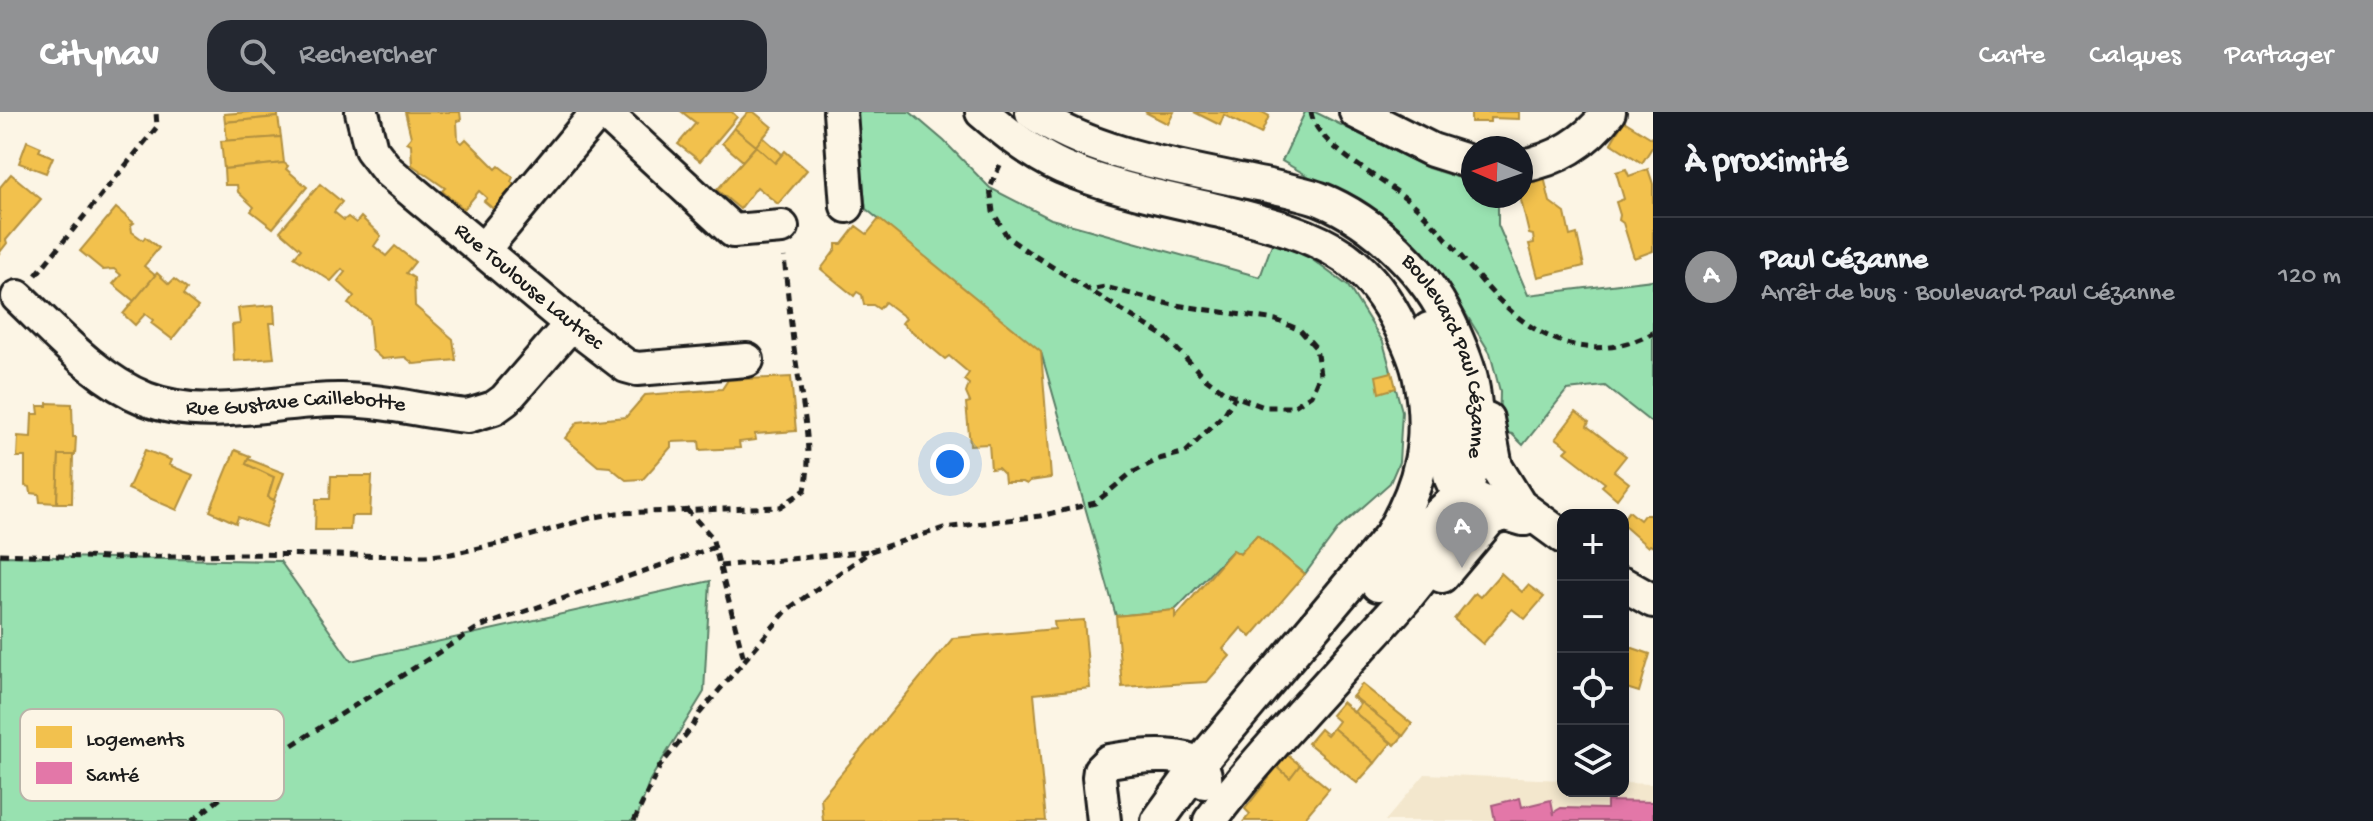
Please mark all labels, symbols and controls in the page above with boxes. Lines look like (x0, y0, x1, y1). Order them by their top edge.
search box (207, 20, 767, 92)
text: Citynav (40, 34, 159, 78)
icon: search (235, 34, 279, 78)
text: Rechercher (299, 39, 435, 74)
text: Carte (1979, 40, 2045, 73)
text: Calques (2089, 40, 2181, 73)
text: Partager (2225, 40, 2333, 73)
north arrow (1461, 136, 1533, 208)
text: À proximité (1685, 144, 1848, 184)
street label: Rue Toulouse Lautrec (448, 218, 609, 358)
text: Paul Cézanne (1761, 244, 1928, 279)
street label: Boulevard Paul Cézanne (1394, 248, 1489, 460)
text: A (1703, 262, 1719, 293)
text: 120 m (2278, 262, 2341, 293)
text: Arrêt de bus · Boulevard Paul Cézanne (1761, 279, 2175, 310)
street label: Rue Gustave Caillebotte (185, 387, 408, 423)
your location (930, 444, 970, 484)
pin: A (1436, 502, 1488, 568)
map controls (1557, 509, 1629, 797)
button: + (1557, 509, 1629, 581)
button: − (1557, 581, 1629, 653)
button: locate (1557, 653, 1629, 725)
legend (20, 709, 284, 801)
button: layers (1557, 725, 1629, 797)
text: Logements (86, 728, 185, 754)
text: Santé (86, 764, 140, 790)

